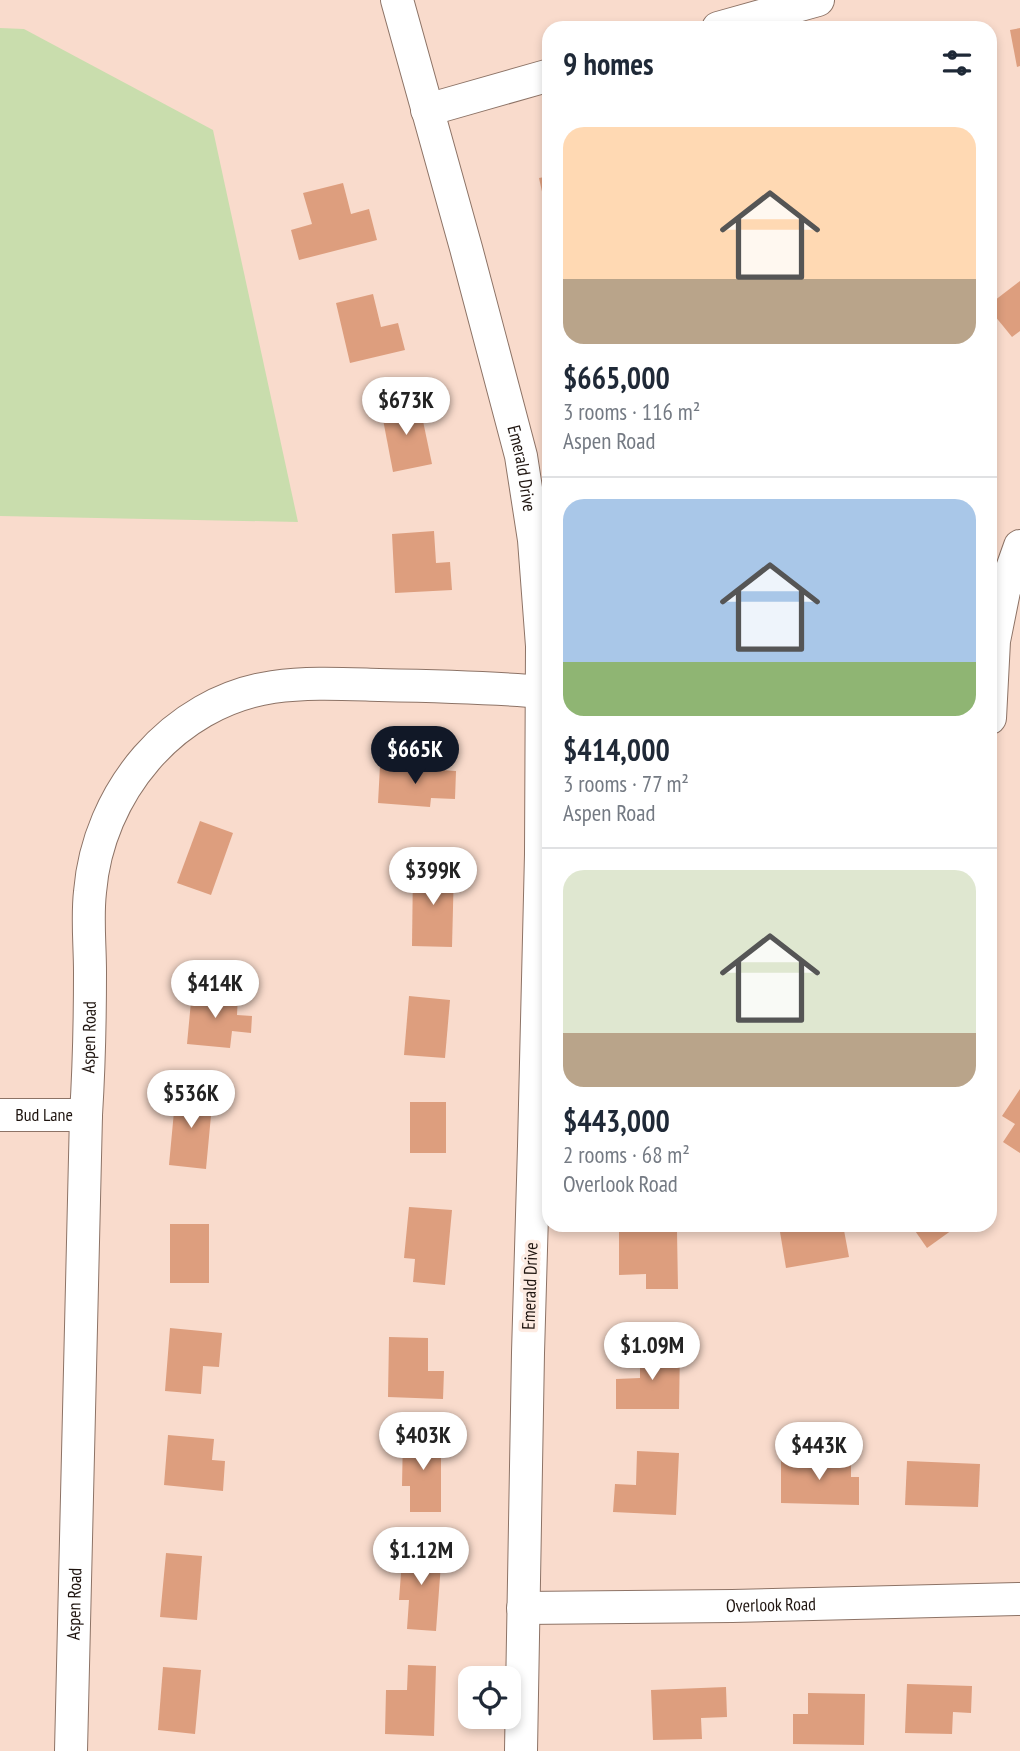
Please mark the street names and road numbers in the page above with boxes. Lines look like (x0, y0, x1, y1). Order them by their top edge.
street label: Emerald Drive (502, 423, 541, 513)
street label: Aspen Road (76, 1001, 101, 1074)
street label: Bud Lane (15, 1103, 73, 1126)
street label: Emerald Drive (516, 1242, 543, 1330)
street label: Aspen Road (62, 1568, 86, 1640)
street label: Overlook Road (726, 1592, 816, 1617)

